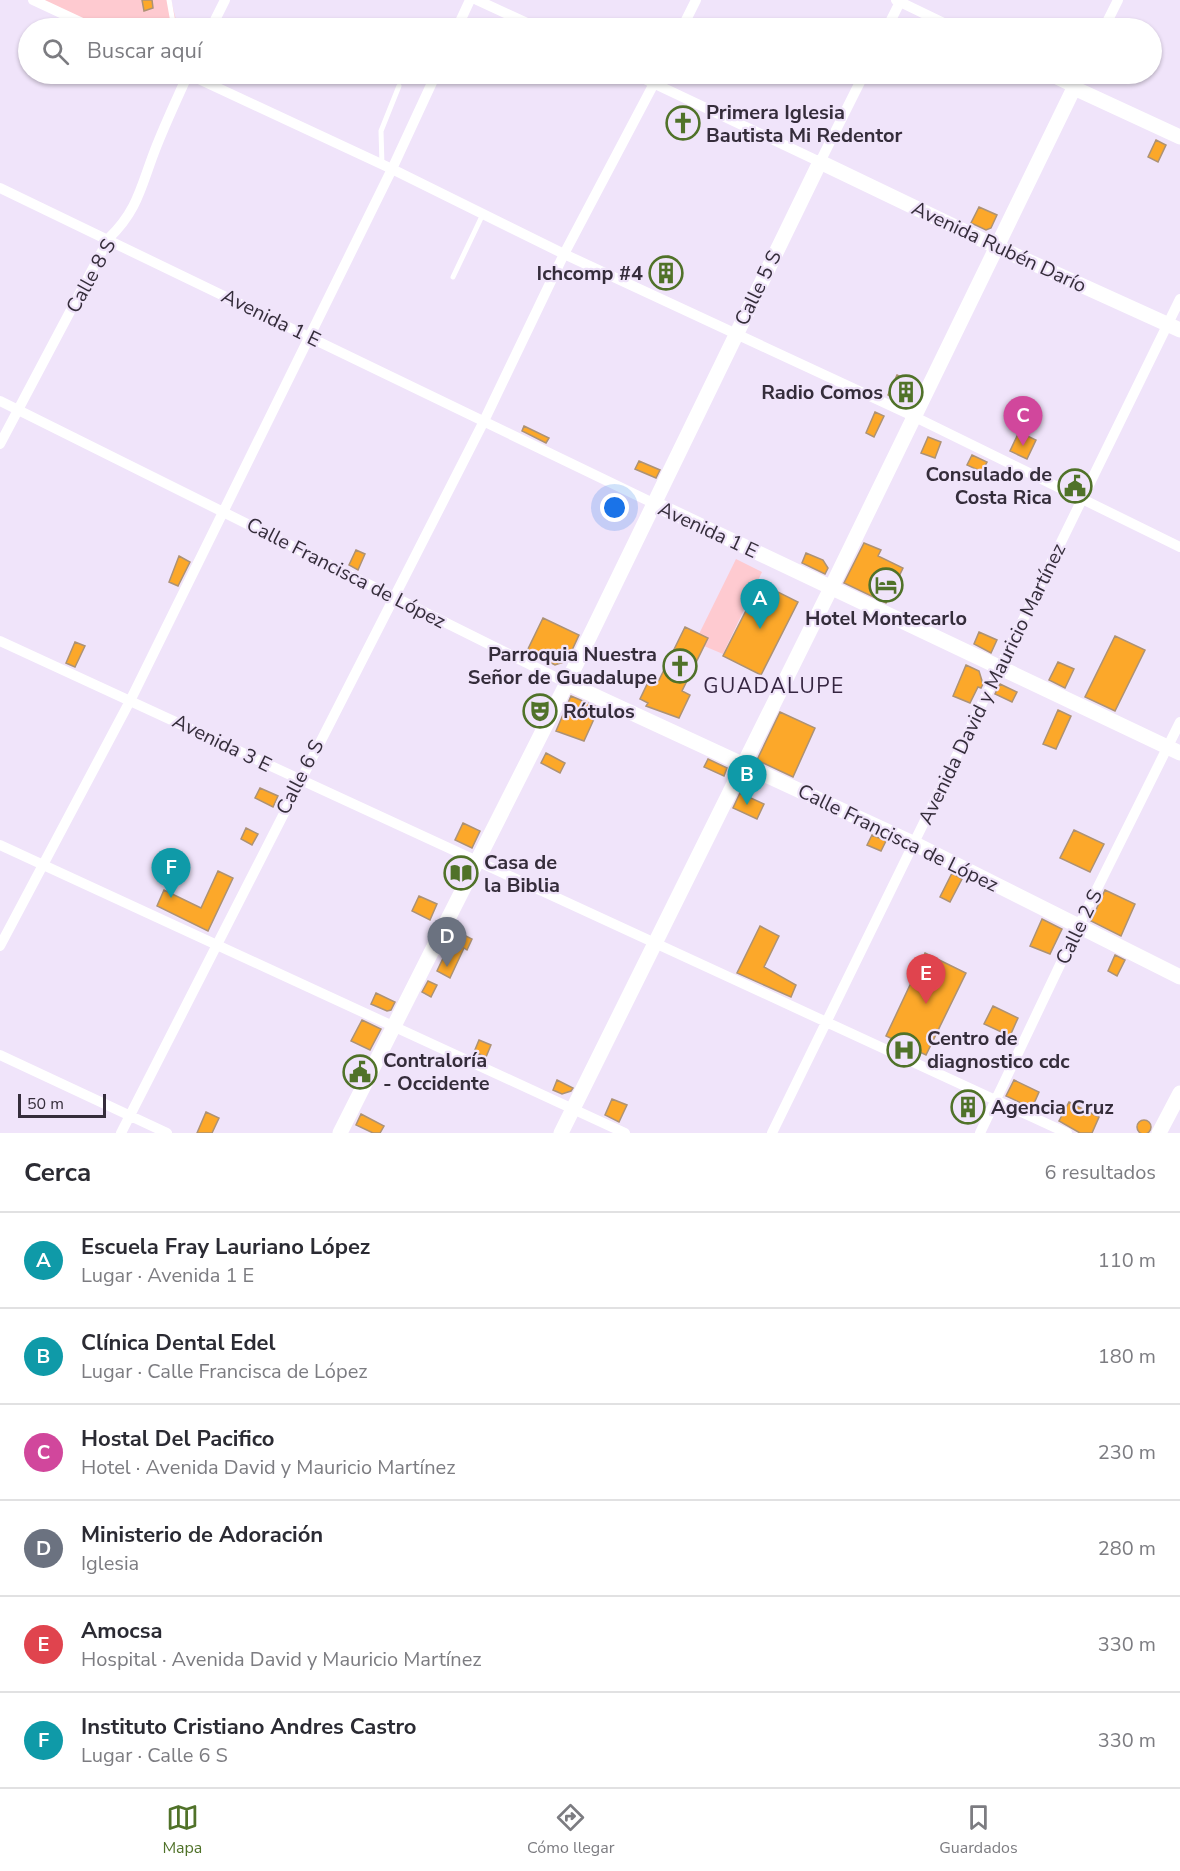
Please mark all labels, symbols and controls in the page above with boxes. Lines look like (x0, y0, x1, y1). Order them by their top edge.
search box (18, 18, 1162, 84)
icon: search (39, 35, 72, 68)
text: Buscar aquí (87, 36, 202, 66)
place label: Primera Iglesia Bautista Mi Redentor (706, 99, 903, 149)
church icon: Primera Iglesia Bautista Mi Redentor (665, 105, 701, 141)
street label: Avenida Rubén Darío (907, 195, 1091, 299)
street label: Calle 8 S (60, 234, 122, 318)
street label: Calle 5 S (728, 246, 788, 330)
building icon: Ichcomp #4 (648, 255, 684, 291)
place label: Ichcomp #4 (537, 260, 643, 287)
street label: Avenida 1 E (217, 282, 325, 354)
building icon: Radio Comos (888, 374, 924, 410)
place label: Radio Comos (761, 379, 883, 406)
pin: C (1004, 396, 1042, 446)
place label: Consulado de Costa Rica (925, 461, 1052, 511)
public building icon: Consulado de Costa Rica (1057, 468, 1093, 504)
your location (600, 493, 629, 522)
street label: Avenida 1 E (654, 495, 762, 565)
street label: Calle Francisca de López (242, 511, 450, 635)
street label: Avenida David y Mauricio Martínez (912, 539, 1072, 829)
hotel icon: Hotel Montecarlo (868, 567, 904, 603)
pin: A (740, 580, 780, 629)
place label: Hotel Montecarlo (805, 605, 967, 632)
place label: Parroquia Nuestra Señor de Guadalupe (468, 641, 657, 691)
church icon: Parroquia Nuestra Señor de Guadalupe (662, 648, 698, 684)
district label: GUADALUPE (703, 672, 845, 700)
theatre icon: Rótulos (522, 693, 558, 729)
place label: Rótulos (563, 698, 635, 725)
street label: Avenida 3 E (168, 707, 276, 779)
street label: Calle 6 S (270, 735, 330, 819)
pin: B (728, 756, 766, 805)
street label: Calle Francisca de López (793, 778, 1003, 898)
pin: F (152, 848, 190, 898)
place label: Casa de la Biblia (484, 849, 560, 899)
library icon: Casa de la Biblia (443, 855, 479, 891)
street label: Calle 2 S (1049, 885, 1109, 969)
pin: D (428, 918, 466, 967)
pin: E (906, 954, 946, 1004)
place label: Centro de diagnostico cdc (927, 1025, 1070, 1075)
hospital icon: Centro de diagnostico cdc (886, 1032, 922, 1068)
place label: Contraloría - Occidente (383, 1047, 490, 1097)
public building icon: Contraloría - Occidente (342, 1054, 378, 1090)
building icon: Agencia Cruz (950, 1089, 986, 1125)
scale bar (18, 1091, 106, 1118)
text: 50 m (27, 1093, 64, 1115)
place label: Agencia Cruz (991, 1094, 1114, 1121)
text: Cerca (24, 1155, 91, 1190)
text: 6 resultados (1045, 1159, 1156, 1186)
text: Escuela Fray Lauriano López (81, 1232, 370, 1262)
text: A (36, 1247, 51, 1274)
text: 110 m (1098, 1247, 1156, 1274)
text: Lugar · Avenida 1 E (81, 1262, 254, 1289)
text: Clínica Dental Edel (81, 1328, 276, 1358)
text: B (37, 1343, 50, 1370)
text: 180 m (1098, 1343, 1156, 1370)
text: Lugar · Calle Francisca de López (81, 1358, 368, 1385)
text: Hostal Del Pacifico (81, 1424, 275, 1454)
text: C (37, 1439, 50, 1466)
text: 230 m (1098, 1439, 1156, 1466)
text: Hotel · Avenida David y Mauricio Martínez (81, 1454, 455, 1481)
text: Ministerio de Adoración (81, 1520, 323, 1550)
text: D (36, 1535, 51, 1562)
text: 280 m (1098, 1535, 1156, 1562)
text: Iglesia (81, 1550, 139, 1577)
text: Amocsa (81, 1616, 163, 1646)
text: E (38, 1631, 49, 1658)
text: 330 m (1098, 1631, 1156, 1658)
text: Hospital · Avenida David y Mauricio Martínez (81, 1646, 482, 1673)
text: Instituto Cristiano Andres Castro (81, 1712, 417, 1742)
text: F (38, 1727, 49, 1754)
text: 330 m (1098, 1727, 1156, 1754)
text: Lugar · Calle 6 S (81, 1742, 228, 1769)
tab: Mapa (162, 1801, 202, 1859)
tab: Cómo llegar (527, 1801, 614, 1859)
tab: Guardados (939, 1801, 1018, 1859)

